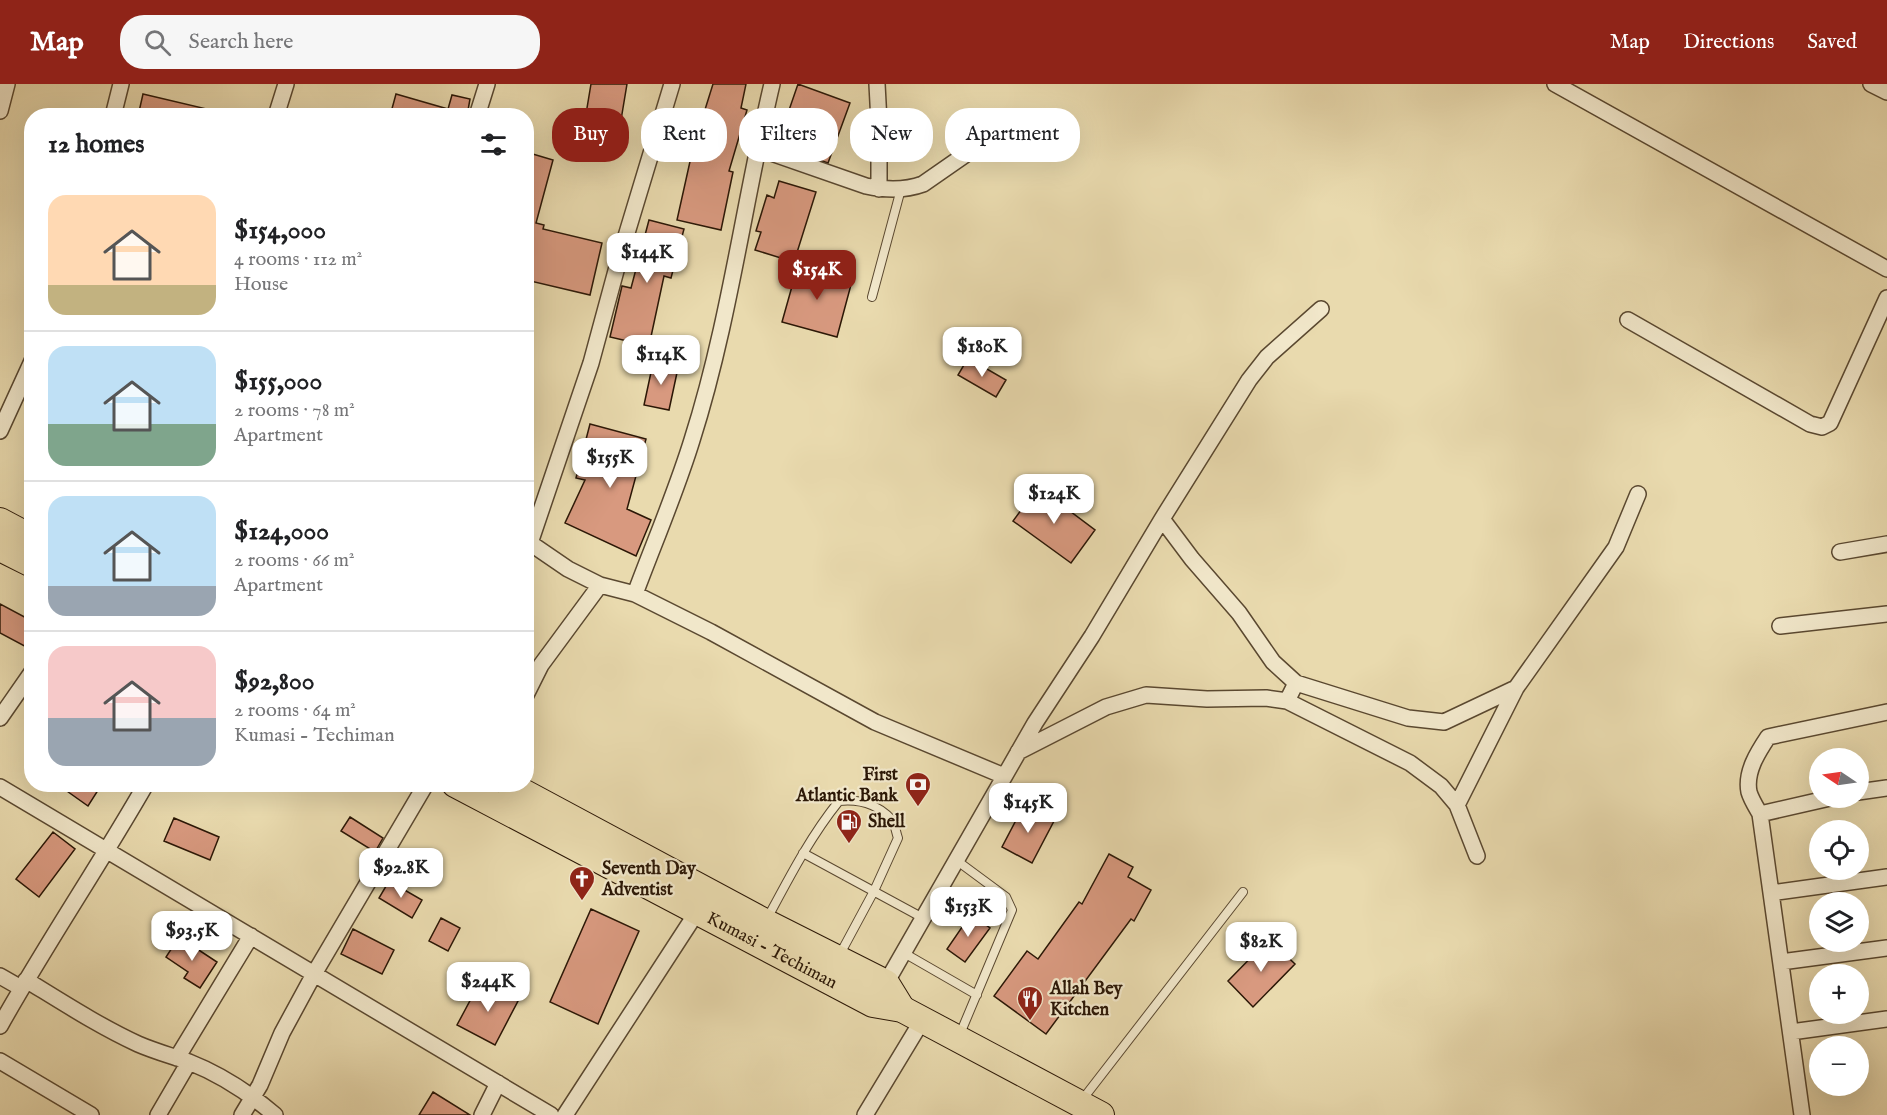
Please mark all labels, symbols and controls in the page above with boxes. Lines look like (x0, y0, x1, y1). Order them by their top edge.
search box (120, 15, 540, 69)
text: Map (30, 25, 84, 60)
icon: search (141, 26, 174, 59)
text: Search here (189, 28, 293, 56)
text: Map (1610, 29, 1650, 56)
text: Directions (1683, 29, 1774, 56)
text: Saved (1807, 29, 1857, 56)
chip: Buy (552, 108, 629, 162)
chip: Rent (641, 108, 727, 162)
chip: Filters (739, 108, 838, 162)
chip: New (850, 108, 933, 162)
chip: Apartment (945, 108, 1080, 162)
text: 12 homes (48, 128, 144, 161)
icon: filters (477, 128, 510, 161)
text: $154,000 (234, 214, 326, 247)
icon: home (96, 219, 168, 291)
pin: $144K (605, 233, 689, 284)
text: $144K (621, 240, 673, 265)
text: 4 rooms · 112 m² (234, 247, 362, 272)
pin: $154K (775, 250, 859, 301)
text: $154K (792, 257, 842, 282)
text: House (234, 272, 288, 297)
pin: $180K (940, 327, 1024, 378)
text: $180K (957, 334, 1007, 359)
pin: $114K (619, 335, 703, 386)
text: $114K (636, 342, 686, 367)
text: $155,000 (234, 365, 322, 398)
icon: home (96, 370, 168, 442)
text: 2 rooms · 78 m² (234, 398, 355, 423)
text: Apartment (234, 423, 323, 448)
pin: $155K (568, 438, 652, 489)
text: $155K (586, 445, 634, 470)
pin: $124K (1012, 474, 1096, 525)
text: $124K (1028, 481, 1080, 506)
text: $124,000 (234, 515, 329, 548)
icon: home (96, 520, 168, 592)
text: 2 rooms · 66 m² (234, 548, 355, 573)
text: Apartment (234, 573, 323, 598)
text: $92,800 (234, 665, 315, 698)
icon: home (96, 670, 168, 742)
text: 2 rooms · 64 m² (234, 698, 356, 723)
text: Kumasi - Techiman (234, 723, 395, 748)
north arrow (1809, 748, 1869, 808)
map controls (1809, 748, 1869, 1096)
place label: First Atlantic Bank (795, 764, 899, 808)
bank icon: First Atlantic Bank (903, 770, 933, 808)
pin: $145K (986, 783, 1070, 834)
text: $145K (1003, 790, 1053, 815)
fuel station icon: Shell (834, 807, 864, 845)
place label: Shell (868, 811, 906, 834)
button: locate (1809, 820, 1869, 880)
pin: $92.8K (352, 848, 450, 899)
text: $92.8K (373, 855, 429, 880)
place label: Seventh Day Adventist (601, 858, 697, 902)
church icon: Seventh Day Adventist (567, 864, 597, 902)
pin: $153K (926, 887, 1010, 938)
button: layers (1809, 892, 1869, 952)
text: $153K (944, 894, 992, 919)
street label: Kumasi - Techiman (702, 907, 842, 995)
pin: $93.5K (143, 911, 241, 962)
text: $93.5K (165, 918, 219, 943)
pin: $82K (1225, 922, 1297, 973)
text: $82K (1240, 929, 1282, 954)
pin: $244K (446, 962, 530, 1013)
button: + (1809, 964, 1869, 1024)
text: $244K (461, 969, 515, 994)
place label: Allah Bey Kitchen (1049, 978, 1123, 1022)
restaurant icon: Allah Bey Kitchen (1015, 984, 1045, 1022)
button: − (1809, 1036, 1869, 1096)

